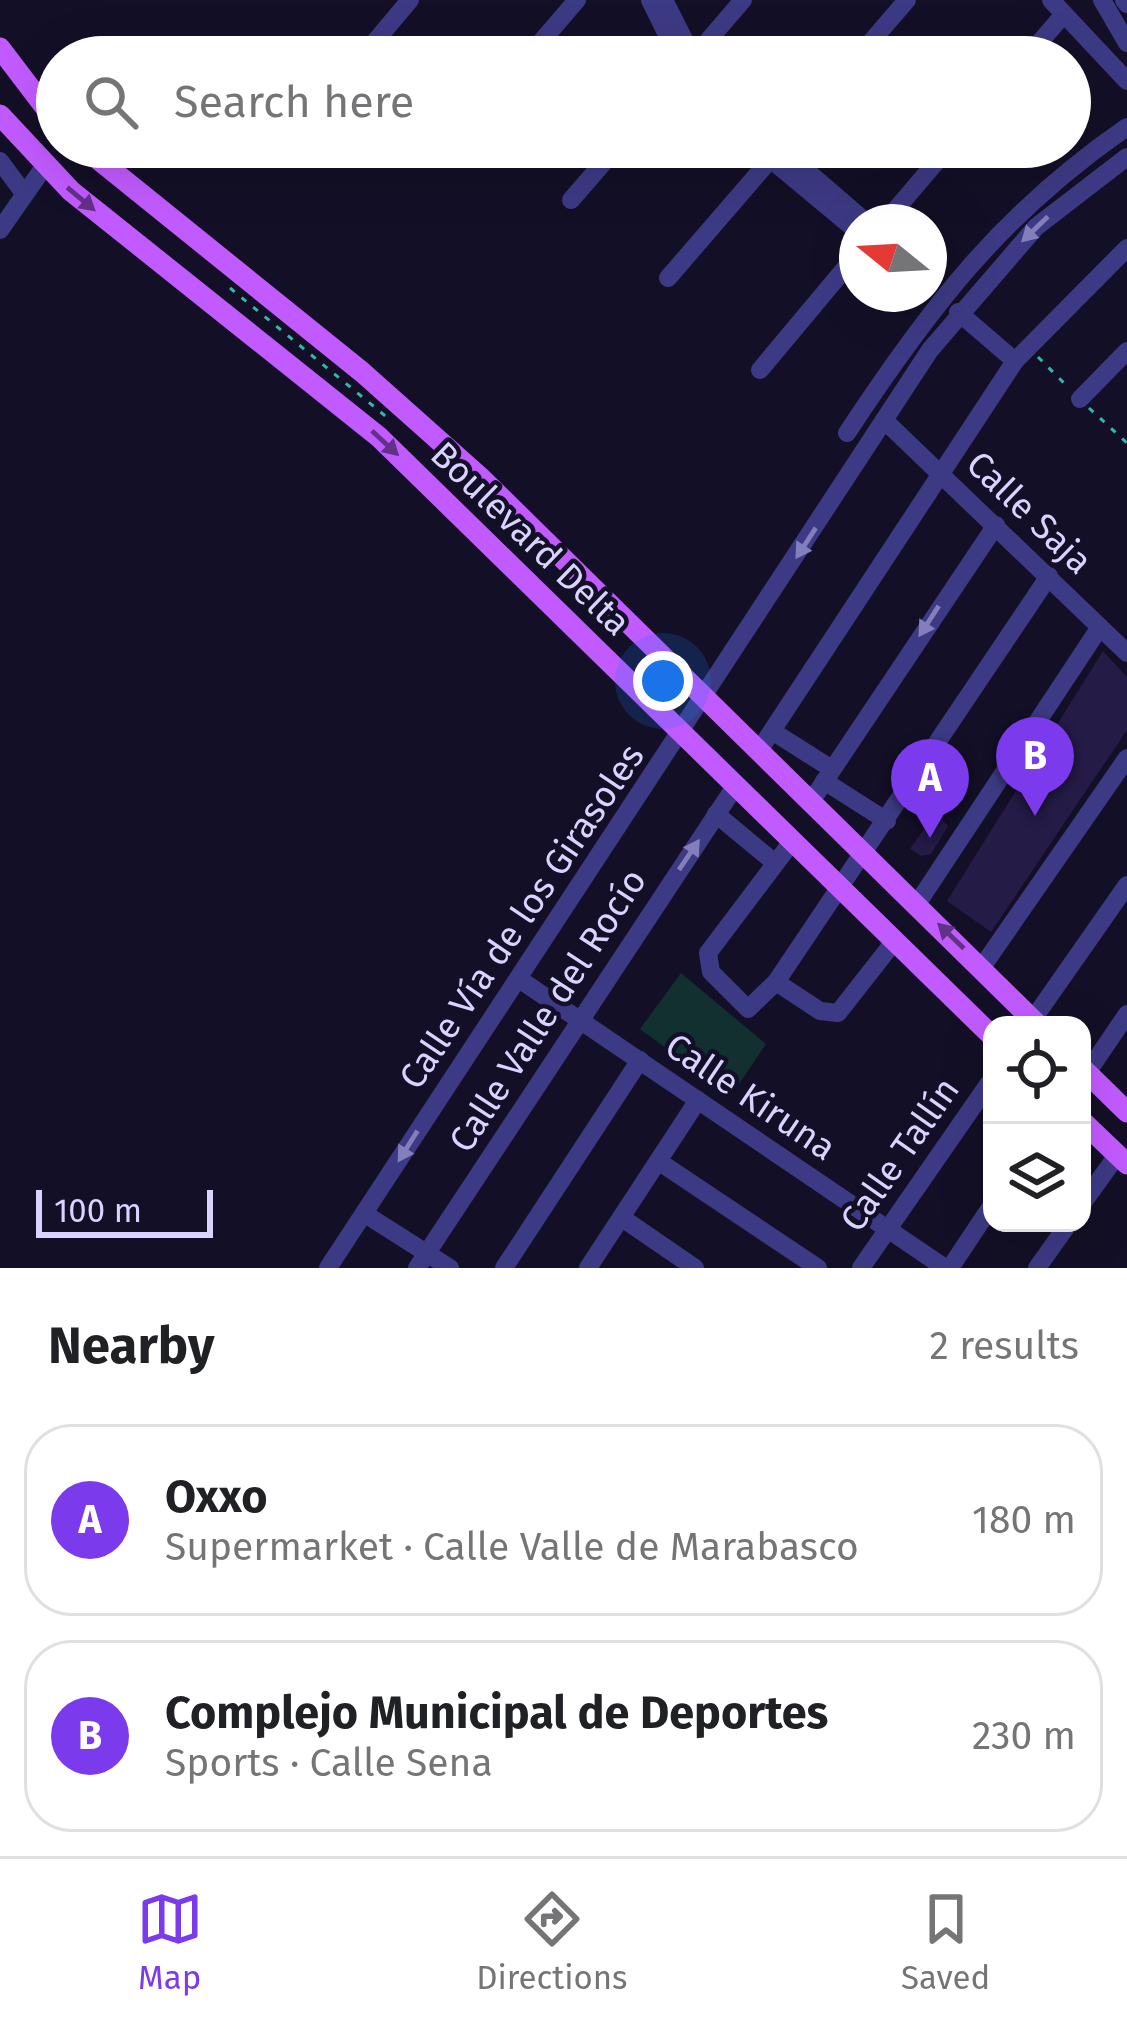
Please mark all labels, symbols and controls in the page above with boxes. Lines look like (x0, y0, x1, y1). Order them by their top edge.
search box (36, 36, 1091, 168)
icon: search (78, 69, 144, 135)
text: Search here (174, 75, 414, 129)
one-way arrow (66, 185, 96, 211)
north arrow (839, 204, 947, 312)
one-way arrow (1021, 215, 1050, 243)
one-way arrow (370, 429, 399, 457)
street label: Boulevard Delta (422, 433, 639, 645)
street label: Calle Saja (957, 442, 1101, 583)
one-way arrow (795, 527, 817, 559)
one-way arrow (919, 604, 941, 637)
your location (633, 651, 693, 711)
pin: B (996, 717, 1074, 816)
street label: Calle Vía de los Girasoles (390, 736, 654, 1097)
pin: A (891, 739, 969, 838)
one-way arrow (677, 838, 699, 871)
street label: Calle Valle del Rocío (440, 861, 656, 1160)
one-way arrow (937, 923, 966, 951)
map controls (983, 1016, 1091, 1232)
button: locate (983, 1016, 1091, 1124)
street label: Calle Kiruna (657, 1024, 844, 1170)
street label: Calle Tallín (831, 1069, 969, 1240)
button: layers (983, 1124, 1091, 1232)
one-way arrow (398, 1129, 420, 1162)
scale bar (36, 1184, 213, 1237)
text: 100 m (54, 1191, 142, 1231)
text: Nearby (48, 1315, 214, 1377)
text: 2 results (930, 1323, 1079, 1369)
text: Oxxo (165, 1470, 267, 1524)
text: A (78, 1497, 102, 1543)
text: 180 m (972, 1497, 1076, 1543)
text: Supermarket · Calle Valle de Marabasco (165, 1524, 859, 1570)
text: Complejo Municipal de Deportes (165, 1686, 828, 1740)
text: B (78, 1713, 102, 1759)
text: 230 m (972, 1713, 1076, 1759)
text: Sports · Calle Sena (165, 1740, 493, 1786)
tab: Map (137, 1886, 203, 1998)
tab: Directions (476, 1886, 628, 1998)
tab: Saved (901, 1886, 990, 1998)

